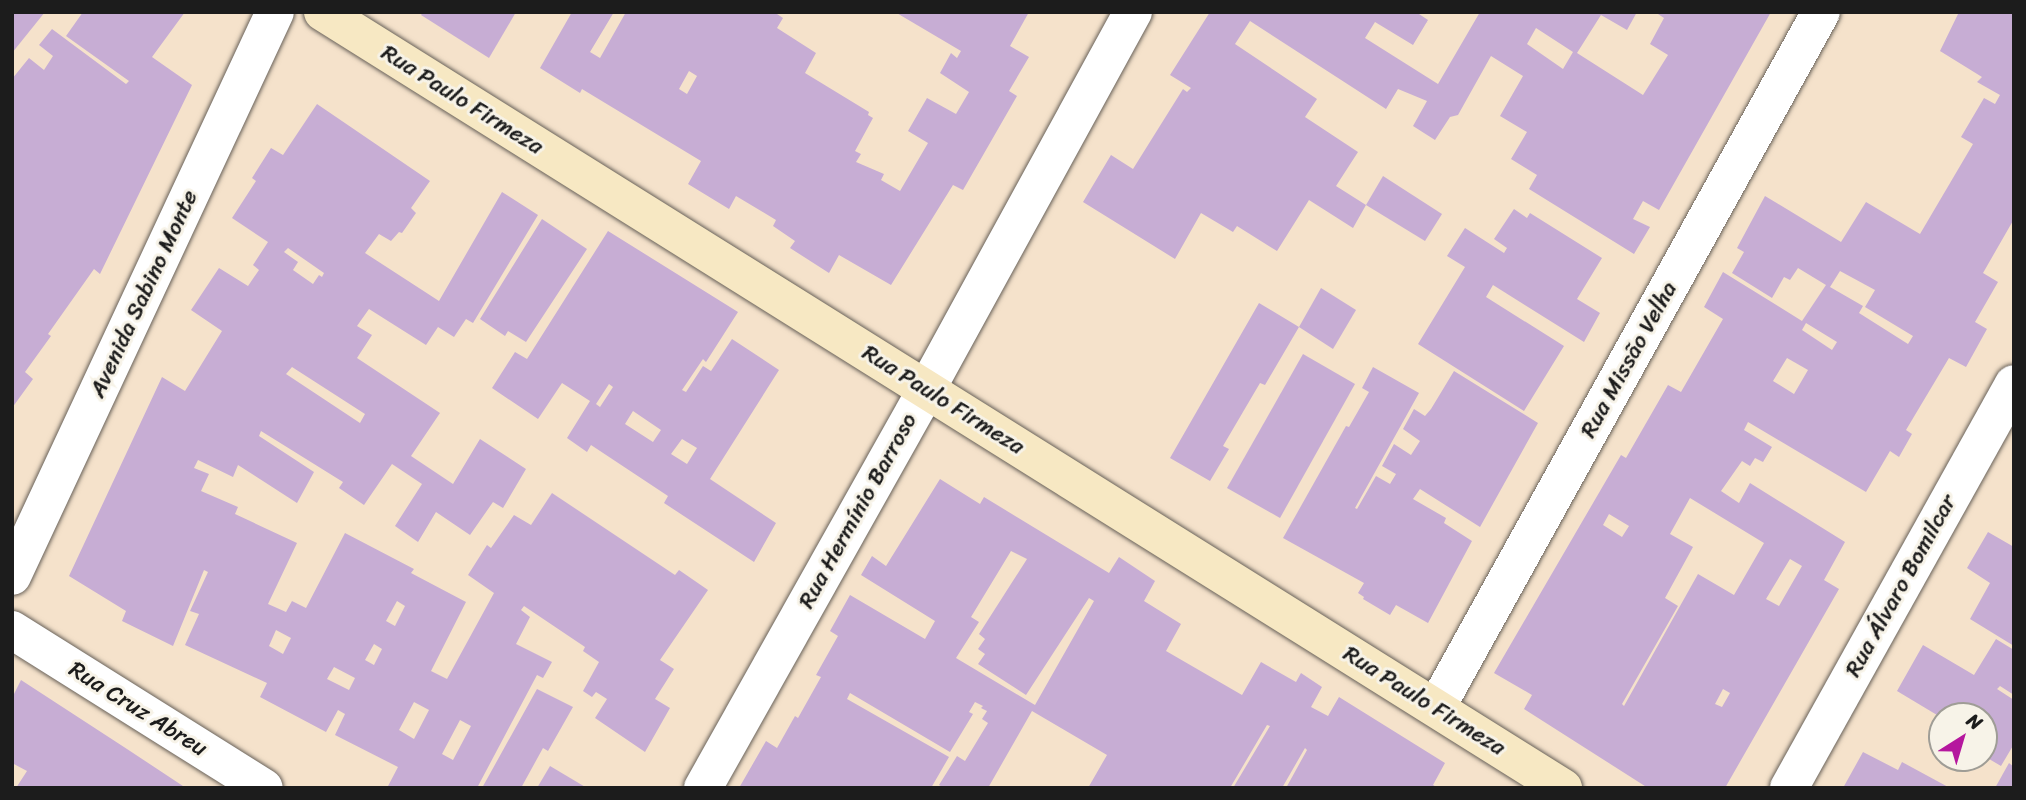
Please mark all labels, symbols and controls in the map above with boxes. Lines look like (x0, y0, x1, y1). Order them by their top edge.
street label: Rua Paulo Firmeza (376, 39, 548, 161)
street label: Avenida Sabino Monte (84, 186, 204, 402)
street label: Rua Missão Velha (1575, 278, 1683, 442)
street label: Rua Paulo Firmeza (857, 339, 1029, 461)
street label: Rua Hermínio Barroso (793, 409, 923, 613)
street label: Rua Álvaro Bomilcar (1839, 490, 1963, 682)
street label: Rua Paulo Firmeza (1338, 640, 1510, 762)
street label: Rua Cruz Abreu (64, 655, 212, 763)
north arrow (1928, 702, 1998, 772)
text: N (1960, 704, 1990, 739)

